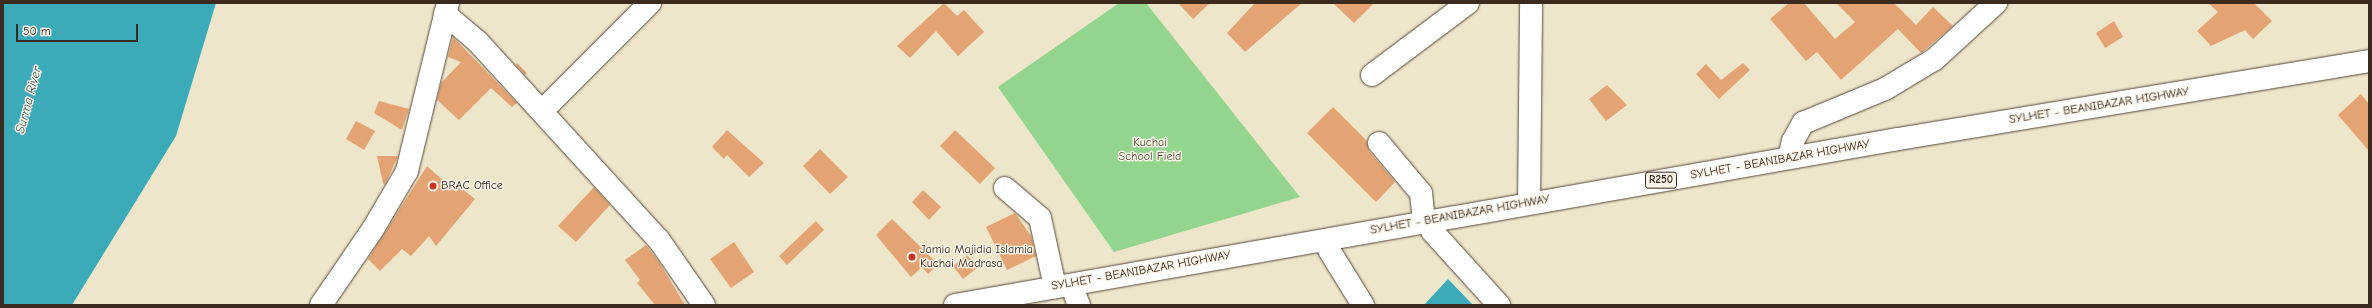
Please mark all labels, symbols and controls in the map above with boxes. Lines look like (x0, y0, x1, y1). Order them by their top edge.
scale bar (18, 16, 140, 42)
text: 50 m (23, 24, 51, 38)
water label: Surma River (13, 65, 45, 135)
street label: SYLHET - BEANIBAZAR HIGHWAY (2008, 85, 2190, 127)
park label: Kuchai School Field (1119, 136, 1181, 164)
street label: SYLHET - BEANIBAZAR HIGHWAY (1689, 137, 1871, 183)
road number: R250 (1644, 171, 1678, 189)
place label: BRAC Office (441, 179, 503, 193)
marker: BRAC Office (428, 181, 438, 191)
street label: SYLHET - BEANIBAZAR HIGHWAY (1369, 192, 1551, 238)
place label: Jamia Majidia Islamia Kuchai Madrasa (920, 243, 1033, 271)
street label: SYLHET - BEANIBAZAR HIGHWAY (1050, 248, 1232, 294)
marker: Jamia Majidia Islamia Kuchai Madrasa (907, 252, 917, 262)

